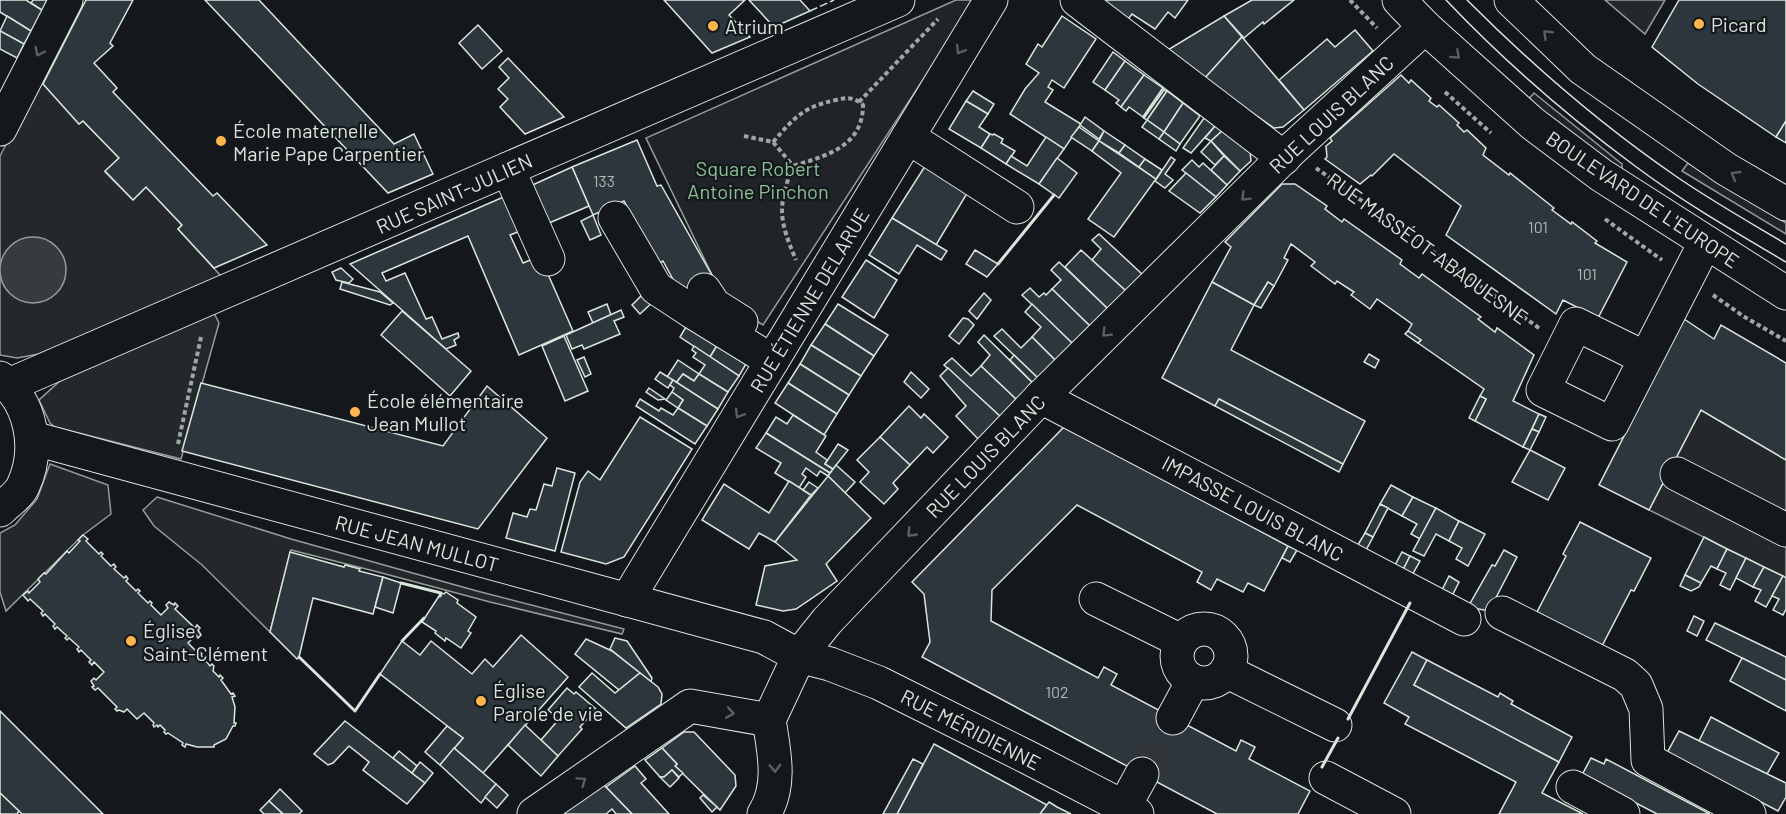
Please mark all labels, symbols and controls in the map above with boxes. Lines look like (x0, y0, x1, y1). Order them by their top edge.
place label: Picard (1711, 12, 1767, 36)
place label: Atrium (725, 14, 784, 38)
marker: Picard (1692, 17, 1706, 31)
marker: Atrium (706, 19, 720, 33)
one-way arrow (1543, 31, 1554, 42)
one-way arrow (956, 44, 968, 54)
one-way arrow (35, 46, 47, 57)
one-way arrow (1450, 48, 1460, 59)
street label: RUE LOUIS BLANC (1264, 50, 1398, 178)
place label: École maternelle Marie Pape Carpentier (233, 118, 424, 165)
street label: BOULEVARD DE L'EUROPE (1542, 125, 1744, 273)
marker: École maternelle Marie Pape Carpentier (214, 134, 228, 148)
street label: RUE SAINT-JULIEN (372, 148, 536, 238)
park label: Square Robert Antoine Pinchon (687, 156, 829, 203)
street label: RUE MASSÉOT-ABAQUESNE (1323, 167, 1533, 329)
house number: 133 (593, 171, 615, 190)
one-way arrow (1731, 171, 1741, 182)
one-way arrow (1241, 189, 1252, 200)
street label: RUE ÉTIENNE DELARUE (744, 203, 874, 397)
house number: 101 (1528, 217, 1548, 236)
house number: 101 (1577, 264, 1597, 283)
one-way arrow (1103, 326, 1114, 337)
place label: École élémentaire Jean Mullot (367, 388, 524, 435)
street label: RUE LOUIS BLANC (920, 390, 1050, 522)
marker: École élémentaire Jean Mullot (348, 405, 362, 419)
one-way arrow (735, 408, 747, 418)
street label: IMPASSE LOUIS BLANC (1158, 450, 1348, 566)
street label: RUE JEAN MULLOT (333, 510, 501, 576)
one-way arrow (907, 526, 918, 536)
place label: Église Saint-Clément (143, 618, 268, 665)
marker: Église Saint-Clément (124, 634, 138, 648)
place label: Église Parole de vie (493, 678, 603, 725)
house number: 102 (1045, 682, 1069, 701)
street label: RUE MÉRIDIENNE (897, 683, 1045, 775)
marker: Église Parole de vie (474, 694, 488, 708)
one-way arrow (724, 706, 734, 719)
one-way arrow (768, 764, 781, 773)
one-way arrow (576, 777, 587, 788)

